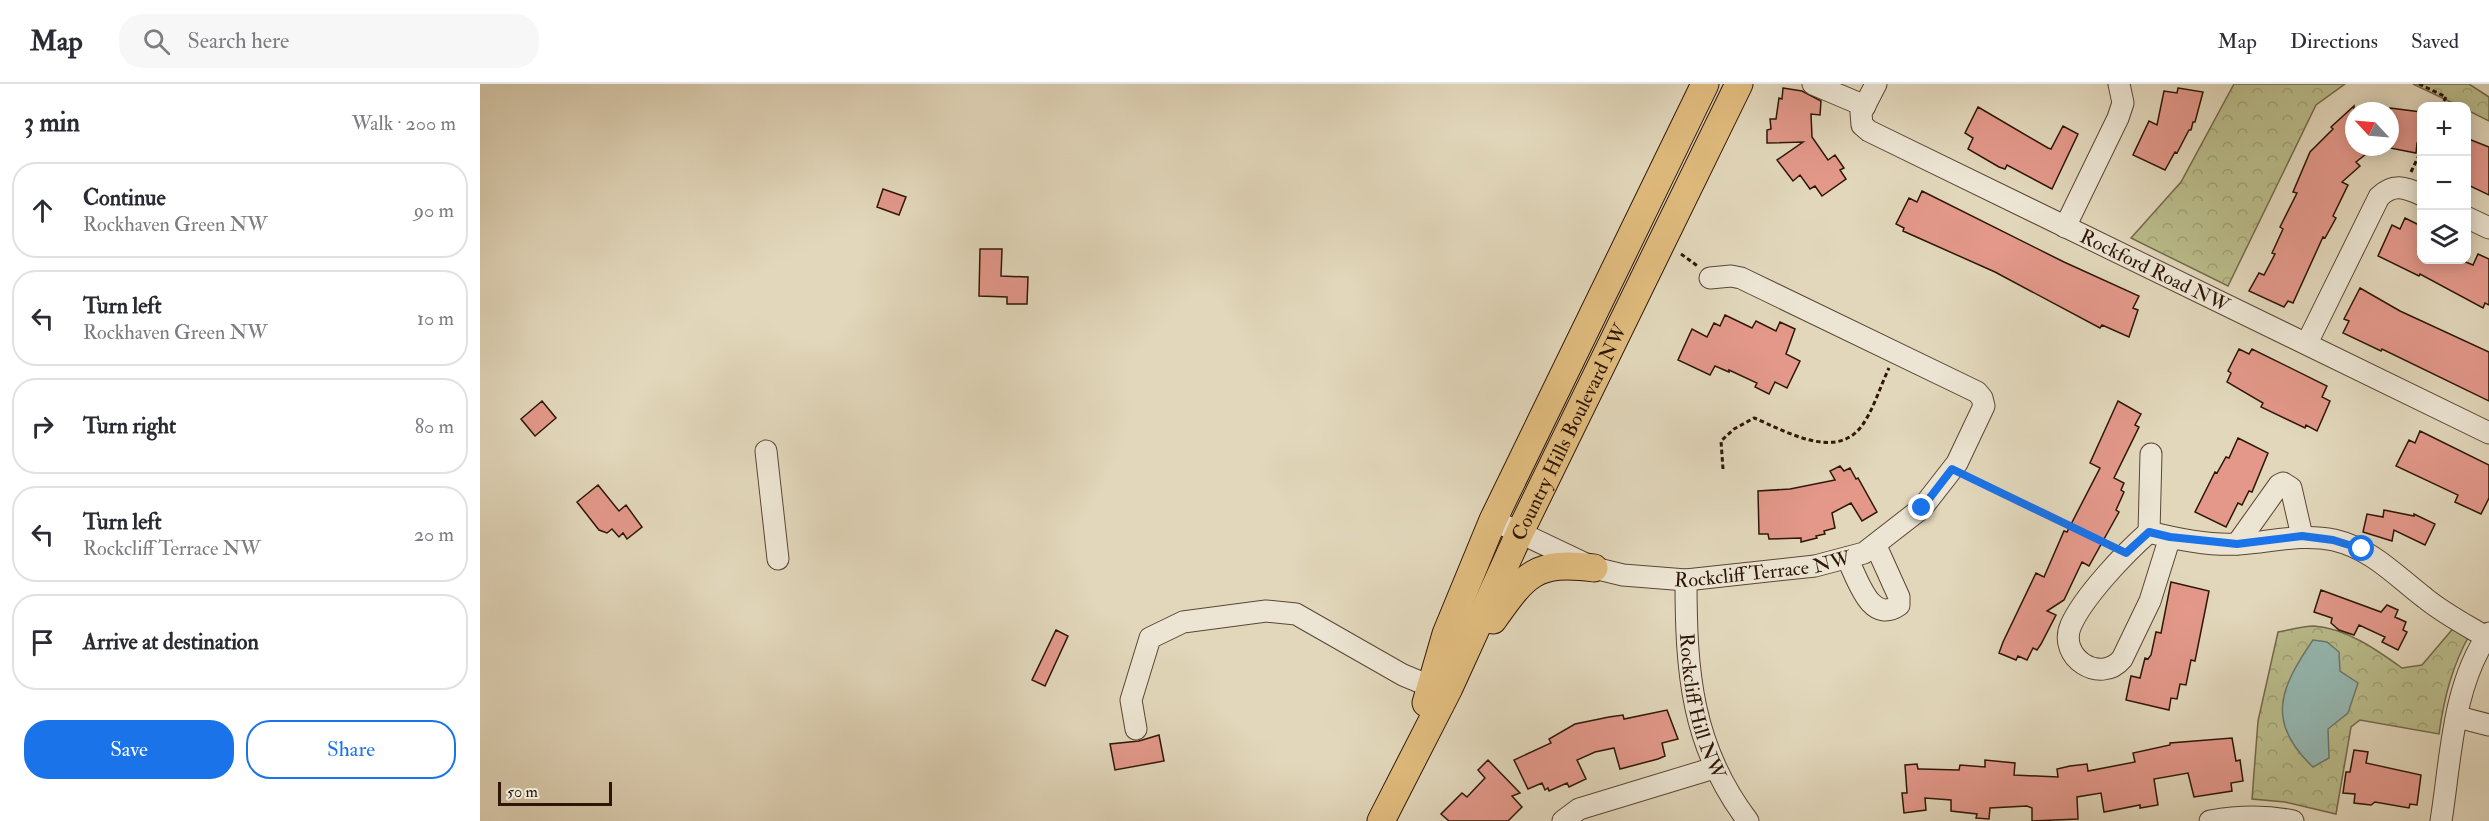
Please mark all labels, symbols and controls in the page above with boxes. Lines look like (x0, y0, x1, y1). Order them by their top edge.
search box (119, 14, 539, 68)
text: Map (30, 24, 83, 59)
icon: search (140, 25, 173, 58)
text: Search here (188, 27, 289, 55)
text: Map (2217, 28, 2257, 55)
text: Directions (2290, 28, 2378, 55)
text: Saved (2411, 28, 2459, 55)
north arrow (2345, 102, 2399, 156)
map controls (2417, 102, 2471, 264)
button: + (2417, 102, 2471, 156)
text: 3 min (24, 107, 80, 139)
text: Walk · 200 m (352, 111, 456, 136)
button: − (2417, 156, 2471, 210)
text: Continue (83, 184, 166, 212)
icon: ahead (26, 194, 59, 227)
text: 90 m (414, 198, 454, 223)
button: layers (2417, 210, 2471, 264)
text: Rockhaven Green NW (83, 212, 268, 237)
street label: Rockford Road NW (2076, 223, 2234, 318)
text: Turn left (83, 292, 162, 320)
icon: left (26, 302, 59, 335)
text: 10 m (417, 306, 454, 331)
street label: Country Hills Boulevard NW (1505, 319, 1633, 544)
text: Rockhaven Green NW (83, 320, 268, 345)
icon: right (26, 410, 59, 443)
text: Turn right (83, 412, 176, 440)
text: 80 m (415, 414, 454, 439)
route end (1908, 494, 1934, 520)
text: Turn left (83, 508, 162, 536)
icon: left (26, 518, 59, 551)
text: 20 m (414, 522, 454, 547)
route start (2348, 535, 2374, 561)
text: Rockcliff Terrace NW (83, 536, 261, 561)
street label: Rockcliff Terrace NW (1673, 544, 1854, 593)
icon: arrive (26, 626, 59, 659)
text: Arrive at destination (83, 628, 259, 656)
street label: Rockcliff Hill NW (1674, 632, 1732, 784)
button: Save (24, 720, 234, 779)
button: Share (246, 720, 456, 779)
scale bar (498, 779, 612, 806)
text: 50 m (507, 782, 538, 802)

